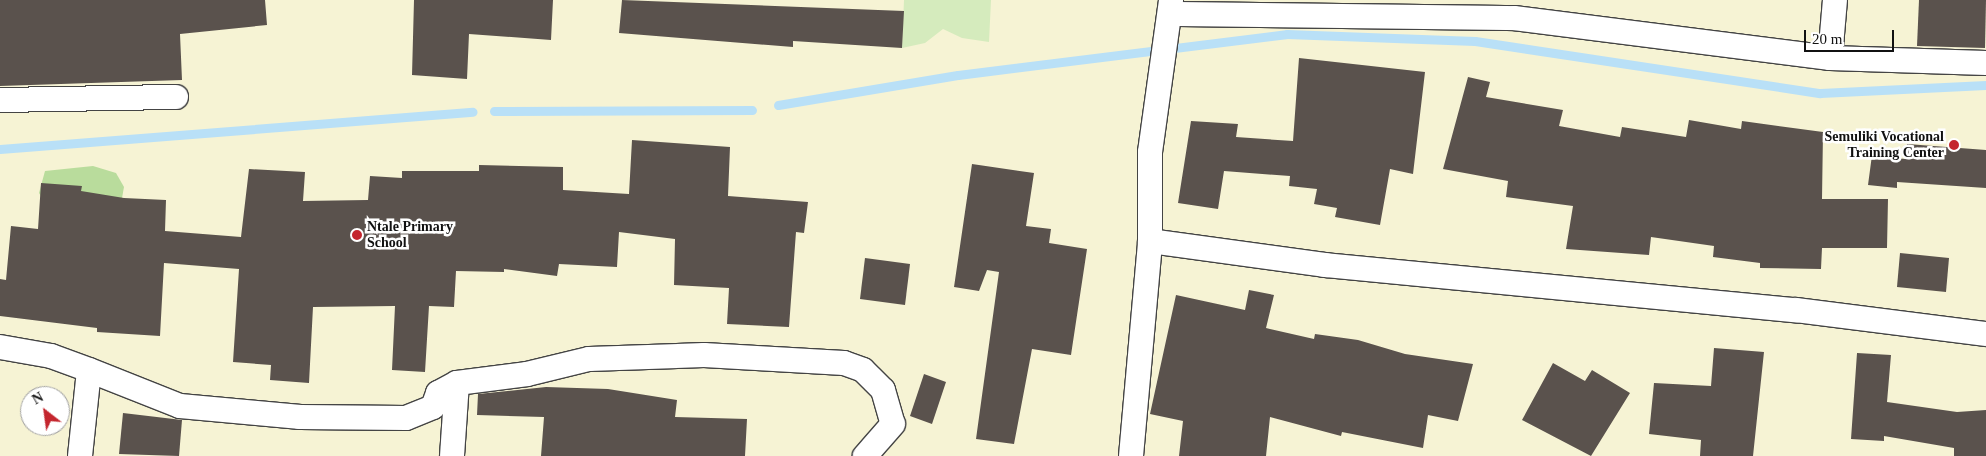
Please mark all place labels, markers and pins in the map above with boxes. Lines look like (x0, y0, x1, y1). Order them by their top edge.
place label: Semuliki Vocational Training Center (1824, 129, 1944, 162)
marker: Semuliki Vocational Training Center (1948, 139, 1960, 151)
place label: Ntale Primary School (367, 219, 453, 252)
marker: Ntale Primary School (351, 229, 363, 241)

